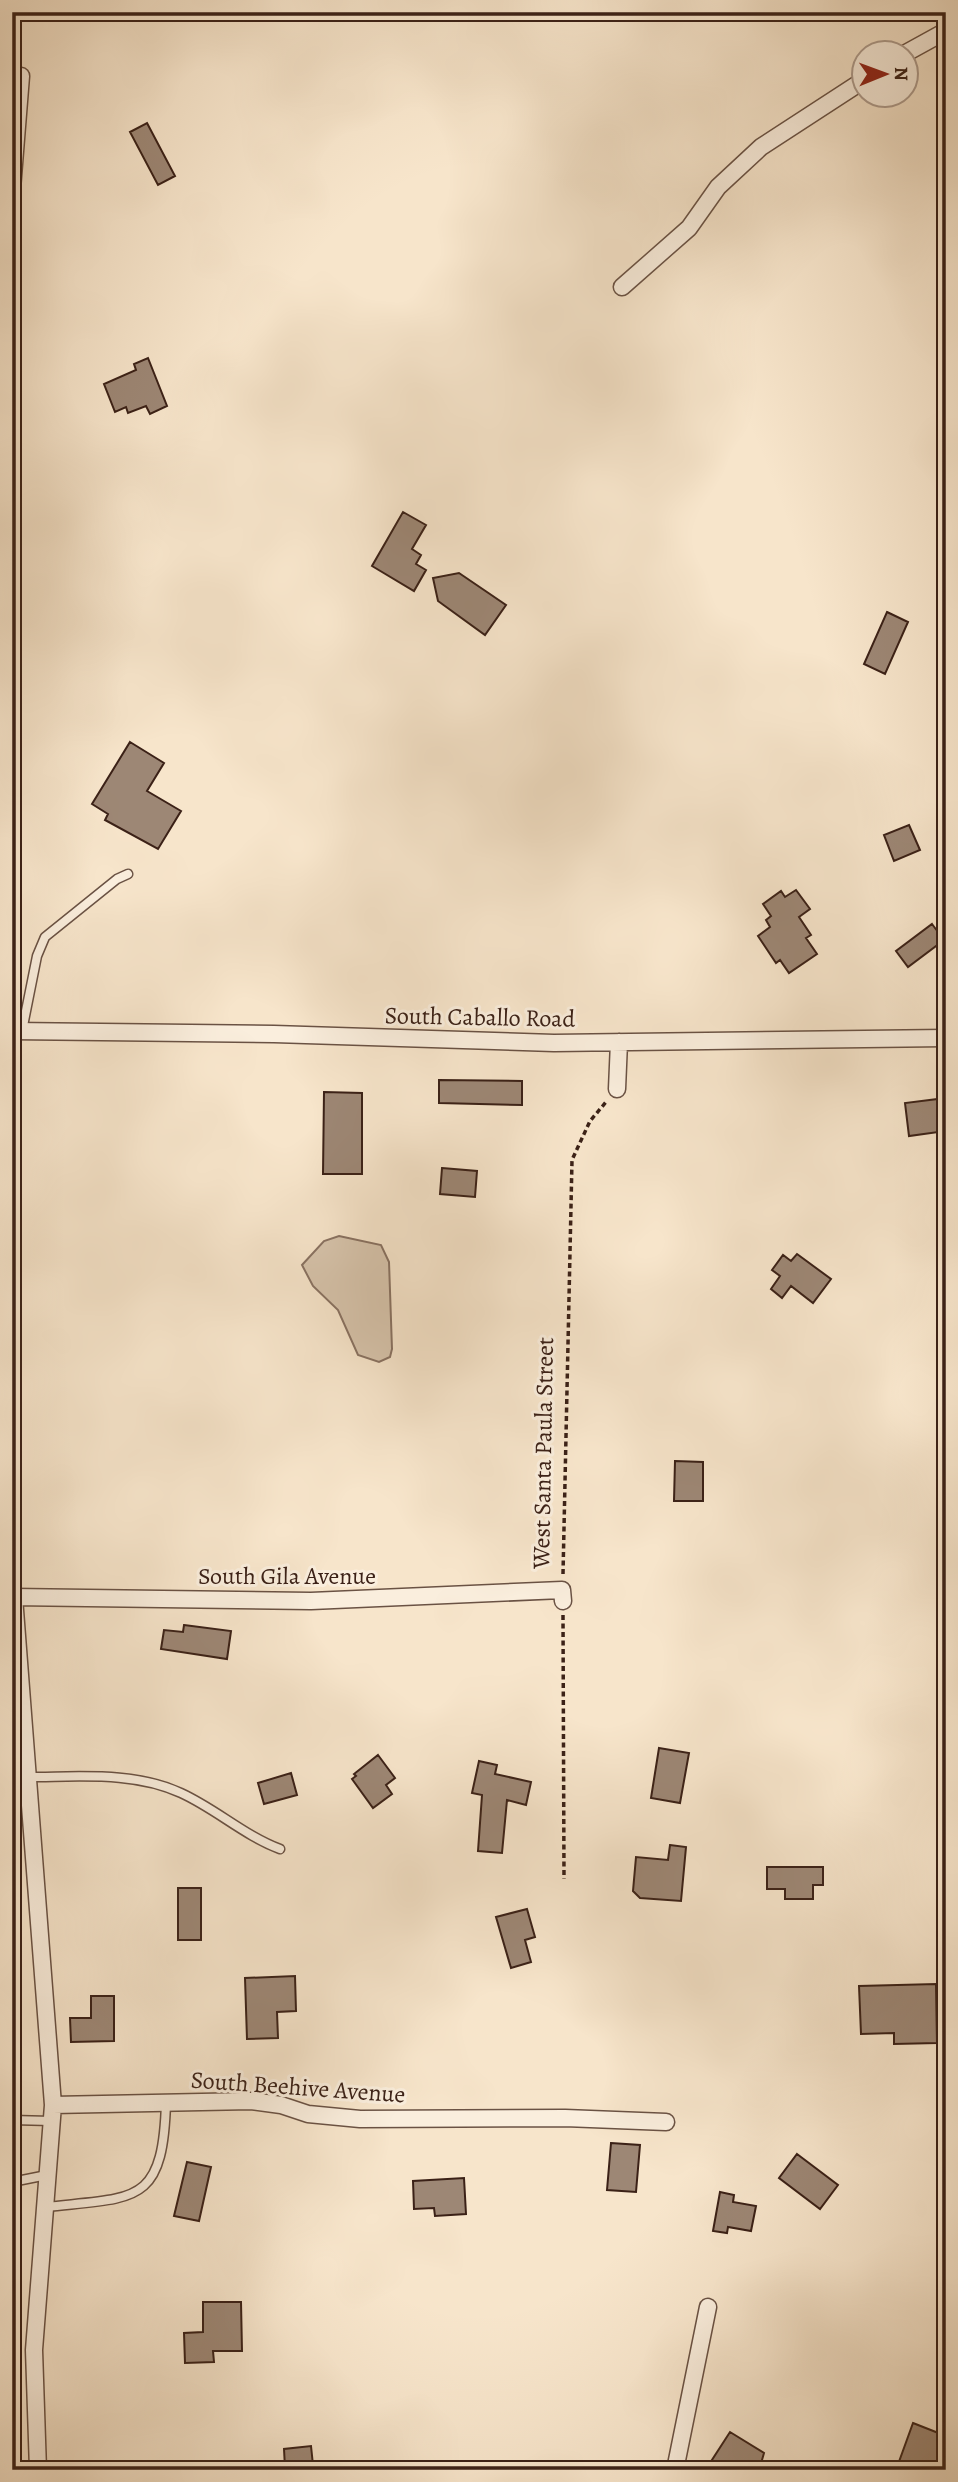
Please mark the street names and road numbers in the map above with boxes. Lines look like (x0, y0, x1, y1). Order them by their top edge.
street label: South Caballo Road (384, 999, 576, 1035)
street label: West Santa Paula Street (525, 1337, 561, 1570)
street label: South Gila Avenue (198, 1560, 376, 1592)
street label: South Beehive Avenue (190, 2064, 406, 2110)

